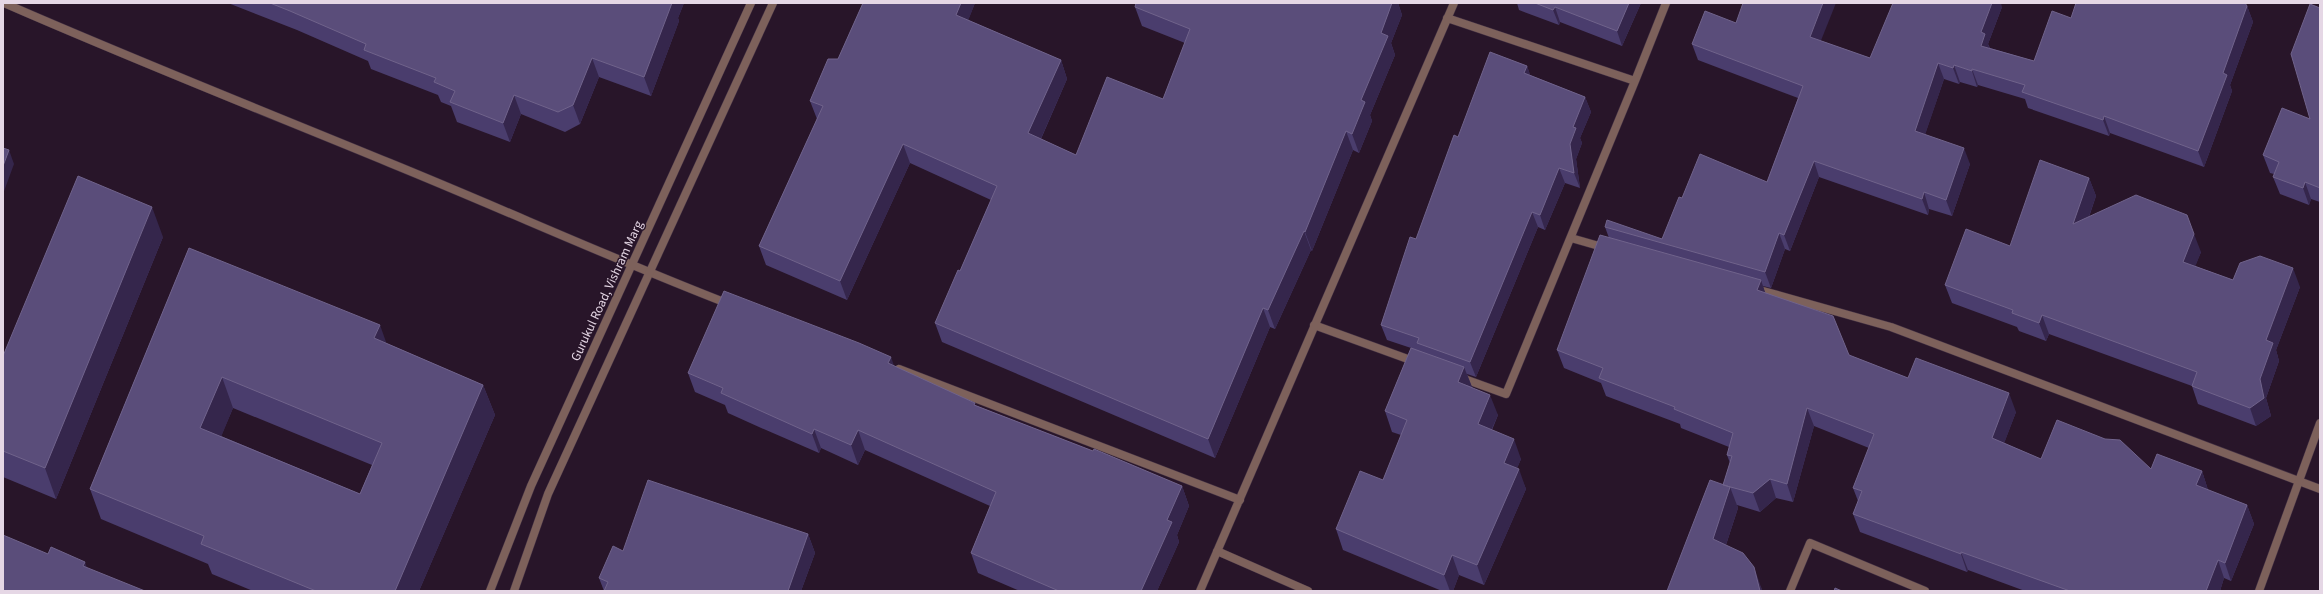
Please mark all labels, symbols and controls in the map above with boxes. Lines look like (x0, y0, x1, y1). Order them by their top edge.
street label: Gurukul Road, Vishram Marg (566, 217, 648, 364)

